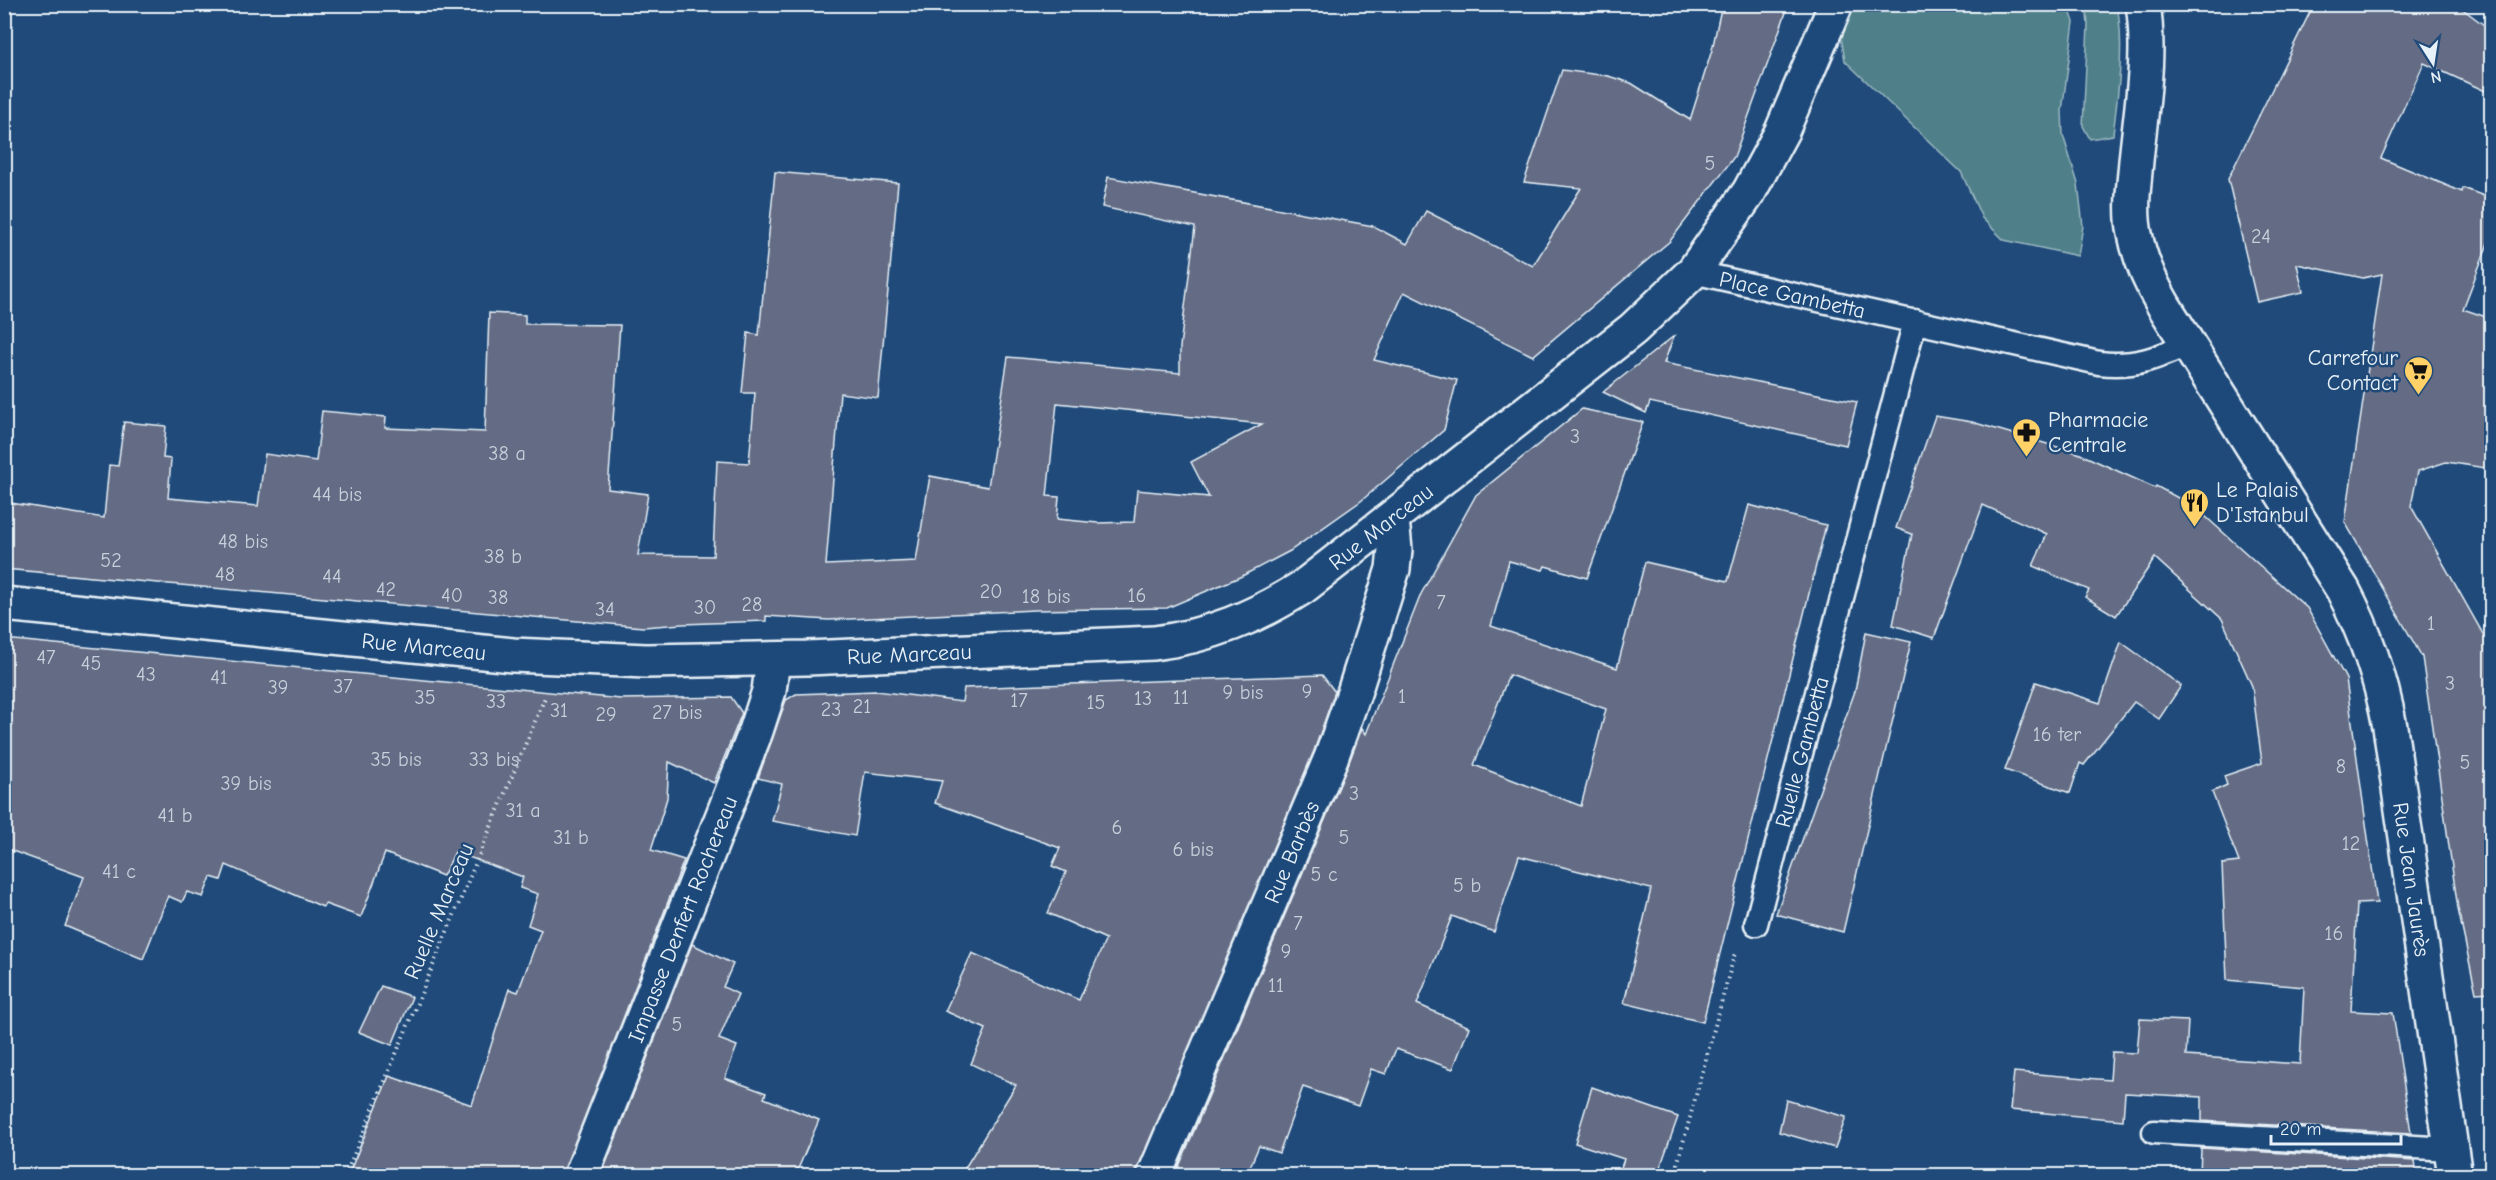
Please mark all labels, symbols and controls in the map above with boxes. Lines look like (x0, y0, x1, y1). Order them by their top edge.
north arrow (2403, 33, 2463, 93)
text: N (2429, 67, 2443, 87)
house number: 5 (1705, 152, 1715, 175)
house number: 24 (2251, 225, 2271, 248)
street label: Place Gambetta (1717, 266, 1868, 324)
place label: Carrefour Contact (2308, 345, 2399, 396)
supermarket icon: Carrefour Contact (2403, 354, 2435, 396)
place label: Pharmacie Centrale (2048, 407, 2148, 458)
pharmacy icon: Pharmacie Centrale (2011, 416, 2043, 458)
house number: 3 (1570, 425, 1580, 448)
house number: 38 a (488, 442, 526, 465)
place label: Le Palais D'Istanbul (2216, 477, 2309, 528)
street label: Rue Marceau (1324, 478, 1438, 576)
house number: 44 bis (312, 483, 362, 506)
restaurant icon: Le Palais D'Istanbul (2179, 486, 2211, 528)
house number: 48 bis (218, 530, 268, 553)
house number: 38 b (484, 545, 522, 568)
house number: 52 (100, 549, 122, 572)
house number: 48 (215, 563, 235, 586)
house number: 44 (322, 565, 342, 588)
house number: 42 (376, 578, 396, 601)
house number: 20 (980, 580, 1002, 603)
house number: 40 (441, 584, 463, 607)
house number: 16 (1128, 584, 1146, 607)
house number: 18 bis (1022, 585, 1070, 608)
house number: 38 (488, 586, 508, 609)
house number: 7 (1436, 591, 1446, 614)
house number: 28 (742, 593, 762, 616)
house number: 30 (694, 596, 716, 619)
house number: 34 (595, 598, 615, 621)
house number: 1 (2427, 612, 2435, 635)
street label: Rue Marceau (360, 628, 487, 666)
street label: Rue Marceau (846, 639, 972, 670)
house number: 47 (36, 646, 56, 669)
house number: 45 (81, 652, 101, 675)
house number: 43 (136, 663, 156, 686)
house number: 41 (210, 666, 228, 689)
house number: 3 (2445, 672, 2455, 695)
street label: Ruelle Gambetta (1770, 674, 1835, 830)
house number: 37 (333, 675, 353, 698)
house number: 39 (268, 676, 288, 699)
house number: 9 (1302, 680, 1312, 703)
house number: 9 bis (1223, 681, 1263, 704)
house number: 1 (1398, 685, 1406, 708)
house number: 35 (415, 686, 435, 709)
house number: 11 (1173, 686, 1189, 709)
house number: 13 (1134, 687, 1152, 710)
house number: 17 (1010, 689, 1028, 712)
house number: 33 (486, 690, 506, 713)
house number: 15 (1087, 691, 1105, 714)
house number: 21 (853, 695, 871, 718)
house number: 23 (821, 698, 841, 721)
house number: 31 (550, 699, 568, 722)
house number: 27 bis (652, 701, 702, 724)
house number: 29 (595, 703, 617, 726)
house number: 16 ter (2033, 723, 2081, 746)
house number: 35 bis (370, 748, 422, 771)
house number: 33 bis (469, 748, 519, 771)
house number: 5 (2460, 751, 2470, 774)
house number: 8 (2336, 755, 2346, 778)
house number: 39 bis (221, 772, 271, 795)
house number: 3 (1349, 782, 1359, 805)
street label: Impasse Denfert Rochereau (623, 793, 743, 1046)
street label: Rue Barbès (1259, 797, 1325, 907)
house number: 31 a (505, 799, 541, 822)
street label: Rue Jean Jaurès (2387, 801, 2435, 958)
house number: 41 b (158, 804, 192, 827)
house number: 6 (1112, 816, 1122, 839)
house number: 31 b (553, 826, 589, 849)
house number: 5 (1339, 826, 1349, 849)
house number: 12 (2342, 832, 2360, 855)
house number: 6 bis (1172, 838, 1214, 861)
street label: Ruelle Marceau (399, 839, 479, 983)
house number: 41 c (102, 860, 136, 883)
house number: 5 c (1310, 863, 1338, 886)
house number: 5 b (1453, 874, 1481, 897)
house number: 7 (1293, 912, 1303, 935)
house number: 16 (2325, 922, 2343, 945)
house number: 9 (1281, 940, 1291, 963)
house number: 11 (1268, 974, 1284, 997)
house number: 5 (672, 1013, 682, 1036)
scale bar (2271, 1108, 2402, 1146)
text: 20 m (2280, 1119, 2321, 1140)

